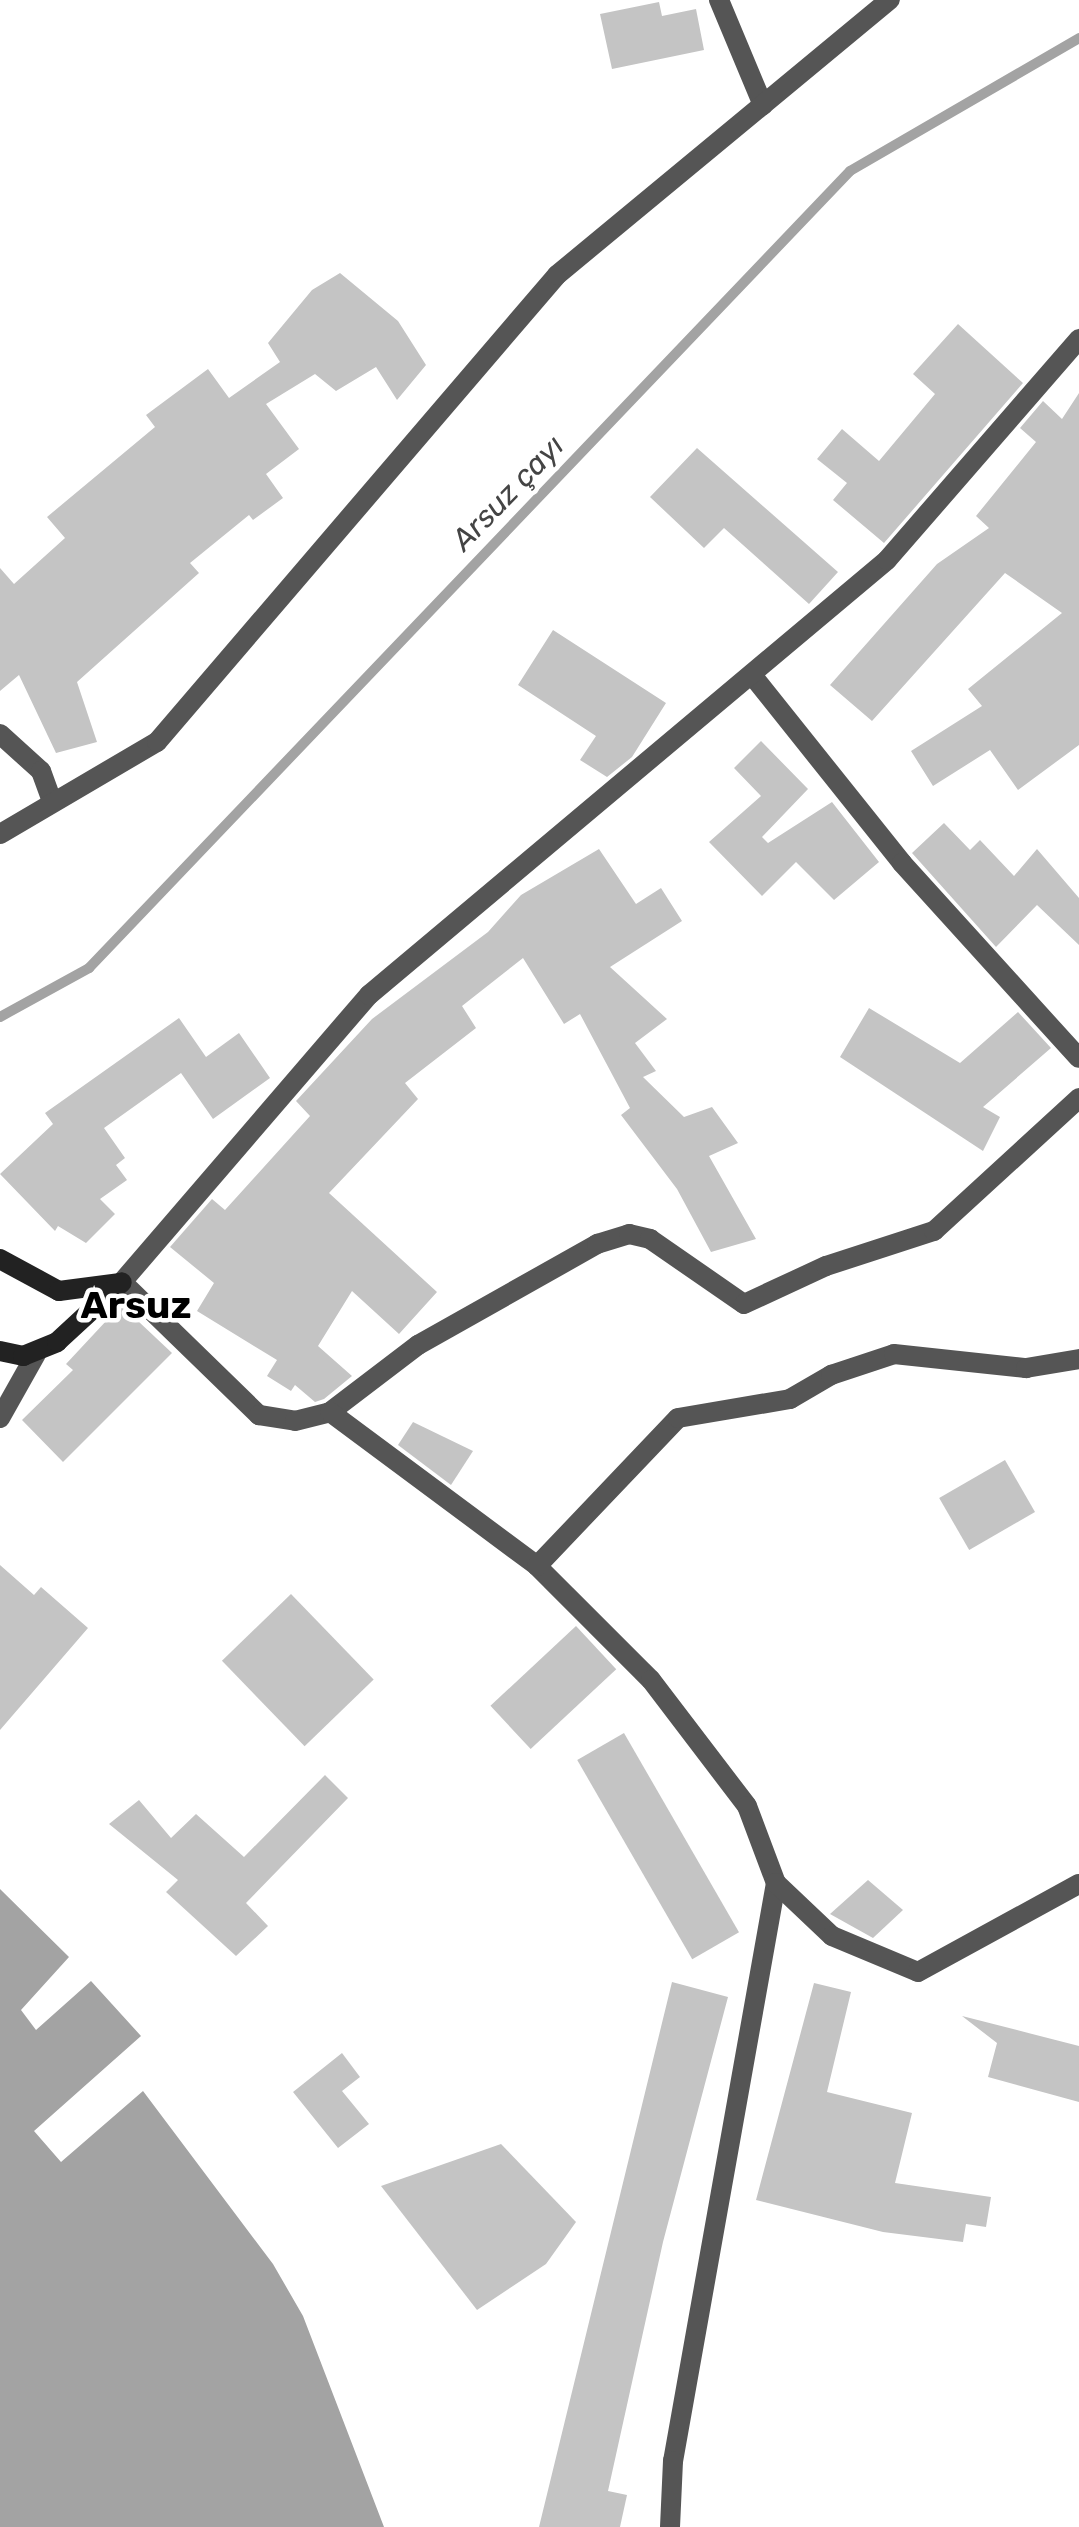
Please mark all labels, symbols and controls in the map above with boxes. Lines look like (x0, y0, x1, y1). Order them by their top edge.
water label: Arsuz çayı (444, 428, 572, 558)
district label: Arsuz (81, 1283, 191, 1329)

